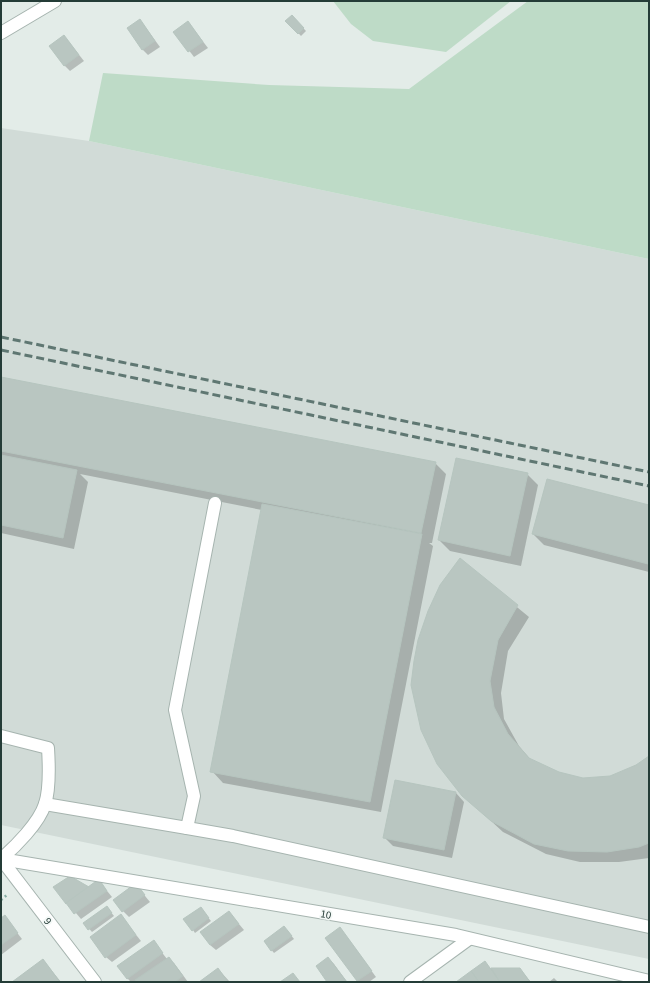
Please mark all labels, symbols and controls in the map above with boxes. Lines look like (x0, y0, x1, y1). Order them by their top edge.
street label: 10 (319, 906, 333, 923)
street label: 9 (40, 915, 55, 928)

